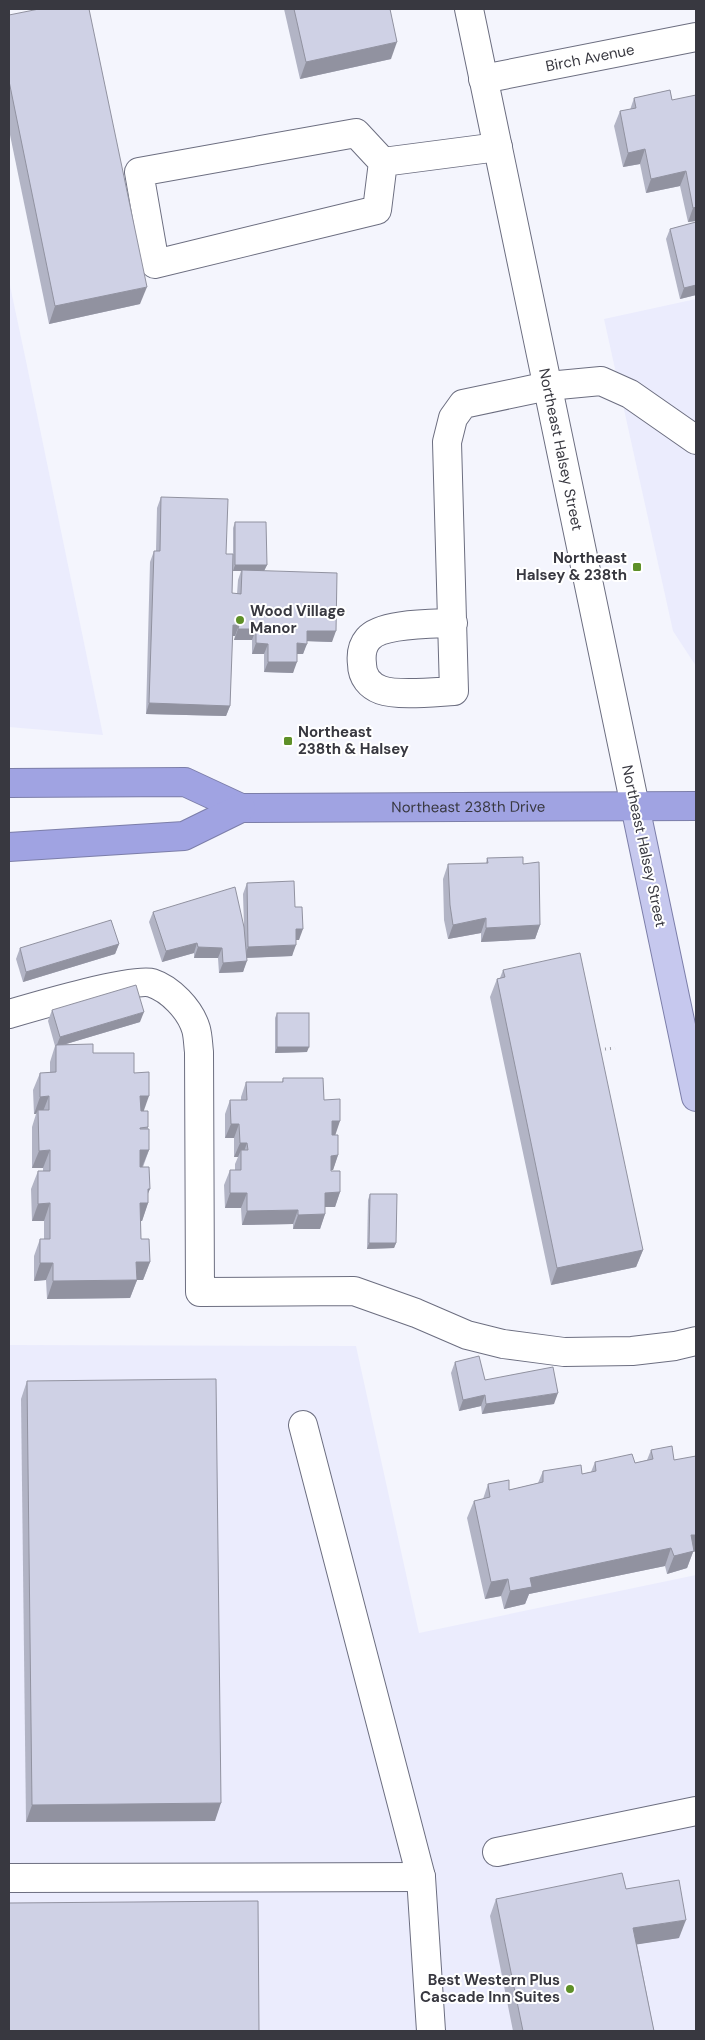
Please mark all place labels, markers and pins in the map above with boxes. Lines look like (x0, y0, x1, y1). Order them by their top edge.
place label: Northeast Halsey & 238th (516, 548, 627, 585)
marker: Northeast Halsey & 238th (631, 561, 643, 573)
place label: Wood Village Manor (250, 601, 345, 638)
marker: Wood Village Manor (234, 614, 246, 626)
place label: Northeast 238th & Halsey (298, 722, 409, 759)
marker: Northeast 238th & Halsey (282, 735, 294, 747)
place label: Best Western Plus Cascade Inn Suites (420, 1970, 560, 2007)
marker: Best Western Plus Cascade Inn Suites (564, 1983, 576, 1995)

